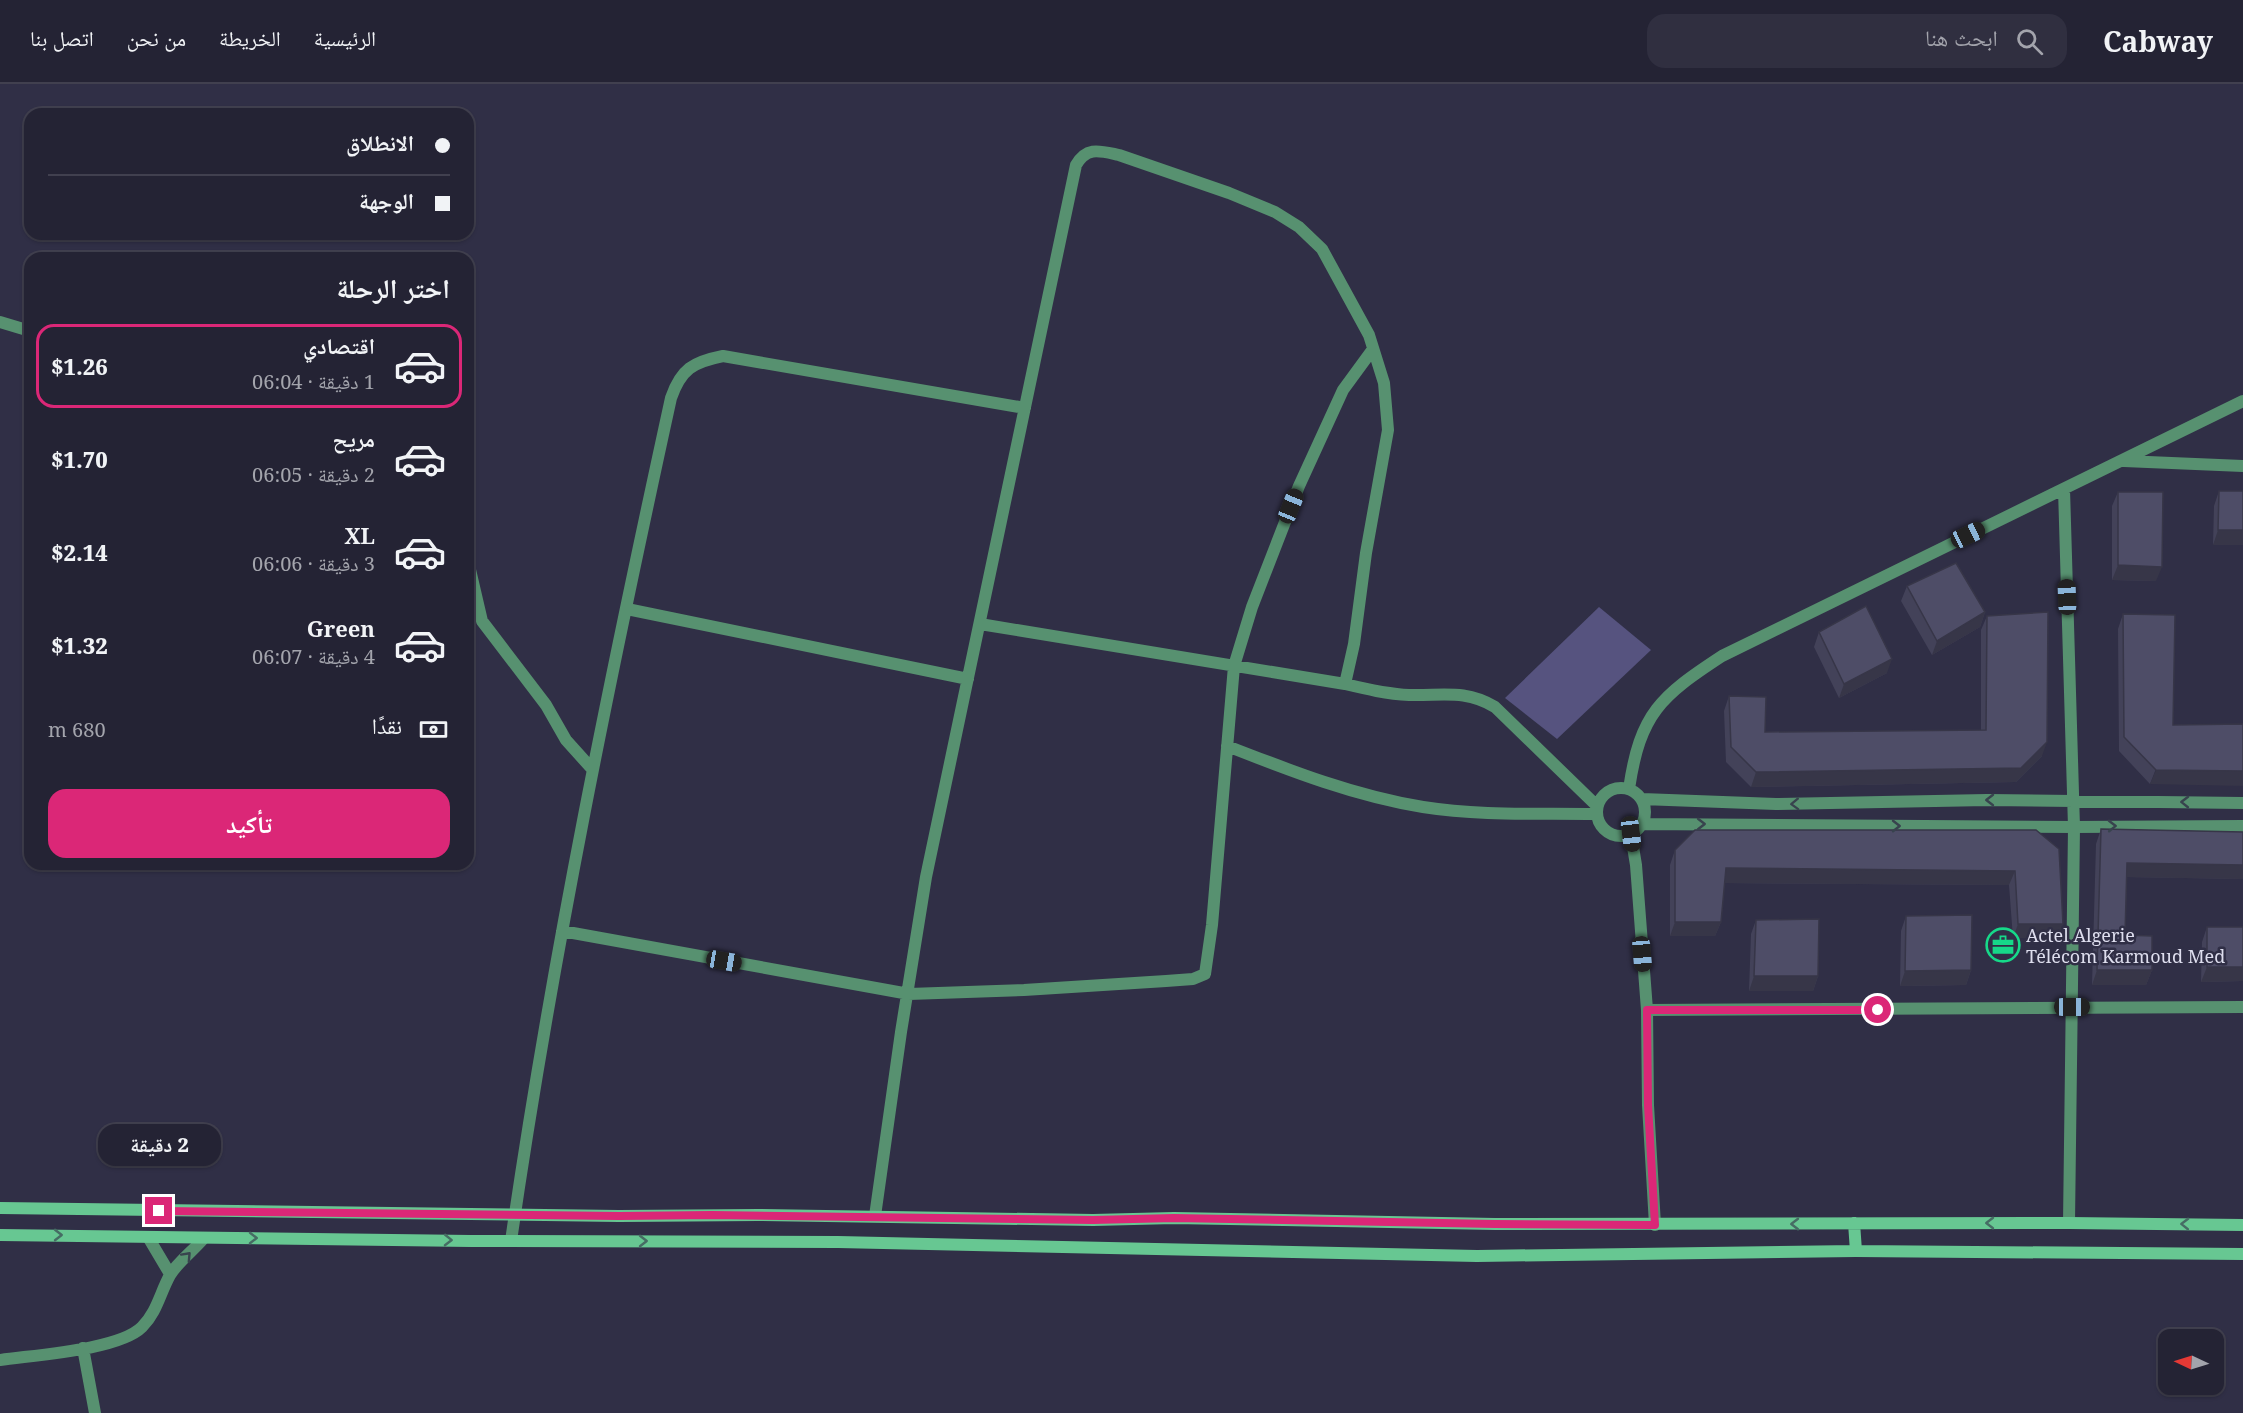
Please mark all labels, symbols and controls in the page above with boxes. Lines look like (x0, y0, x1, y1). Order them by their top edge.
search box (1647, 14, 2067, 68)
text: ابحث هنا (1925, 22, 1998, 52)
text: Cabway (2103, 22, 2213, 60)
text: اتصل بنا (30, 24, 94, 52)
text: من نحن (127, 24, 186, 52)
text: الخريطة (219, 24, 281, 52)
text: الرئيسية (314, 24, 376, 52)
icon: search (2013, 25, 2046, 58)
text: الانطلاق (346, 127, 414, 157)
text: الوجهة (359, 185, 414, 215)
text: اختر الرحلة (336, 269, 450, 306)
text: اقتصادي (303, 330, 375, 360)
icon: car (393, 339, 447, 393)
text: $1.26 (51, 351, 108, 381)
text: 1 دقيقة · 06:04 (252, 368, 375, 395)
text: مريح (332, 423, 375, 453)
icon: car (393, 432, 447, 486)
text: $1.70 (51, 444, 108, 474)
text: 2 دقيقة · 06:05 (252, 461, 375, 488)
car (1276, 486, 1306, 526)
car (1948, 519, 1988, 551)
text: XL (344, 520, 375, 550)
icon: car (393, 525, 447, 579)
text: $2.14 (51, 537, 108, 567)
text: 3 دقيقة · 06:06 (252, 550, 375, 577)
car (2057, 579, 2077, 615)
text: Green (307, 613, 375, 643)
icon: car (393, 618, 447, 672)
text: $1.32 (51, 630, 108, 660)
text: 4 دقيقة · 06:07 (252, 643, 375, 670)
text: نقدًا (372, 710, 402, 740)
icon: cash (417, 713, 450, 746)
text: 680 m (48, 716, 106, 743)
button: تأكيد (48, 789, 450, 858)
one-way arrow (1985, 794, 1994, 806)
one-way arrow (2180, 796, 2189, 808)
one-way arrow (1790, 797, 1799, 810)
car (1620, 815, 1642, 853)
one-way arrow (1696, 818, 1705, 830)
one-way arrow (1891, 819, 1900, 832)
one-way arrow (2107, 820, 2116, 833)
place label: Actel Algerie Télécom Karmoud Med (2026, 923, 2225, 968)
office icon: Actel Algerie Télécom Karmoud Med (1985, 927, 2021, 963)
car (1631, 935, 1653, 973)
car (705, 949, 743, 973)
route start (1864, 996, 1891, 1023)
car (2054, 998, 2090, 1016)
callout: 2 دقيقة (98, 1124, 220, 1166)
text: 2 دقيقة (130, 1131, 189, 1158)
route end (145, 1197, 172, 1224)
one-way arrow (1985, 1217, 1994, 1229)
one-way arrow (1790, 1218, 1799, 1230)
one-way arrow (2180, 1218, 2189, 1230)
one-way arrow (54, 1229, 63, 1241)
one-way arrow (249, 1232, 258, 1244)
one-way arrow (444, 1234, 453, 1246)
one-way arrow (639, 1235, 648, 1247)
one-way arrow (180, 1253, 191, 1264)
north arrow (2158, 1329, 2224, 1395)
map controls (2158, 1329, 2224, 1395)

